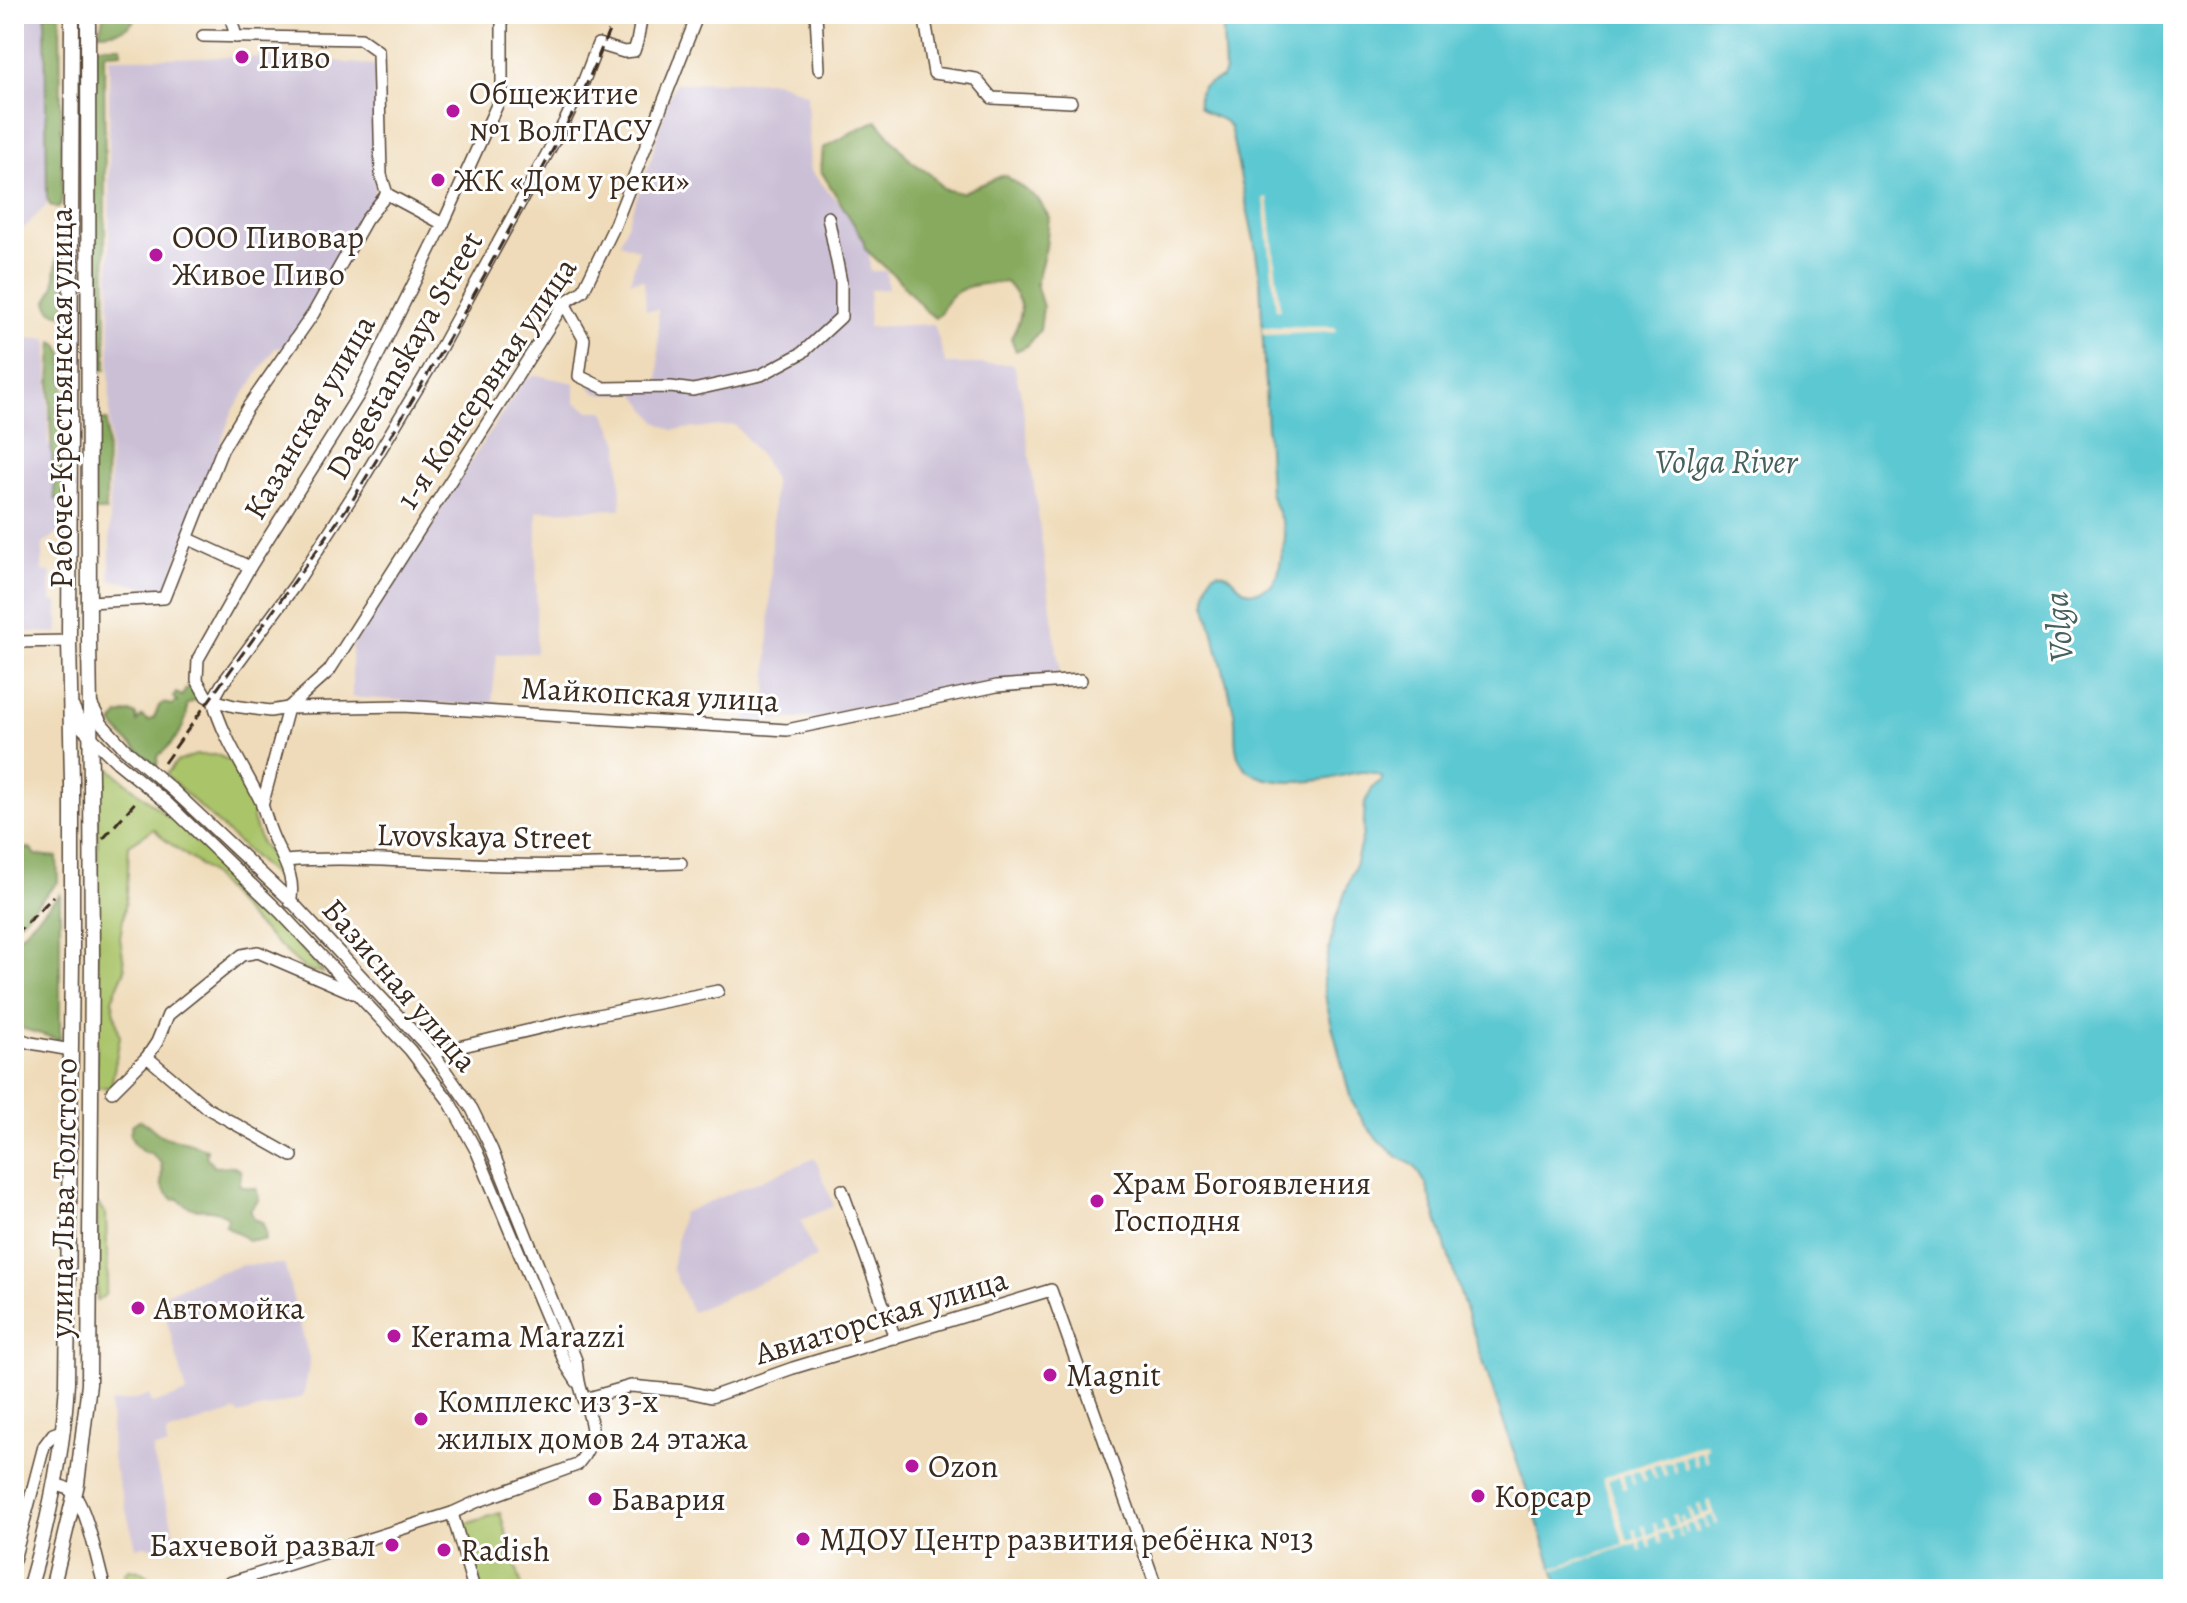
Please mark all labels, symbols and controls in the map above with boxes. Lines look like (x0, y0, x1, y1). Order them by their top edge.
place label: Пиво (258, 35, 331, 79)
marker: Пиво (233, 48, 251, 66)
place label: Общежитие №1 ВолгГАСУ (469, 71, 652, 152)
marker: Общежитие №1 ВолгГАСУ (444, 102, 462, 120)
place label: ЖК «Дом у реки» (454, 158, 689, 202)
marker: ЖК «Дом у реки» (429, 171, 447, 189)
street label: Рабоче-Крестьянская улица (39, 207, 83, 589)
place label: ООО Пивовар Живое Пиво (172, 215, 364, 296)
street label: Dagestanskaya Street (315, 223, 493, 487)
marker: ООО Пивовар Живое Пиво (147, 246, 165, 264)
street label: 1-я Консервная улица (385, 248, 587, 518)
street label: Казанская улица (232, 306, 386, 528)
water label: Volga River (1655, 438, 1798, 485)
water label: Volga (2032, 590, 2085, 664)
street label: Майкопская улица (520, 665, 781, 723)
street label: Lvovskaya Street (376, 812, 592, 860)
street label: Базисная улица (312, 889, 488, 1082)
street label: улица Льва Толстого (39, 1058, 87, 1339)
place label: Храм Богоявления Господня (1113, 1161, 1371, 1242)
marker: Храм Богоявления Господня (1088, 1192, 1106, 1210)
street label: Авиаторская улица (748, 1257, 1013, 1376)
place label: Автомойка (153, 1286, 305, 1330)
marker: Автомойка (129, 1299, 147, 1317)
place label: Kerama Marazzi (410, 1314, 625, 1358)
marker: Kerama Marazzi (385, 1327, 403, 1345)
place label: Magnit (1066, 1353, 1161, 1397)
marker: Magnit (1041, 1366, 1059, 1384)
place label: Комплекс из 3-х жилых домов 24 этажа (437, 1379, 748, 1460)
marker: Комплекс из 3-х жилых домов 24 этажа (412, 1410, 430, 1428)
place label: Ozon (928, 1444, 998, 1488)
marker: Ozon (903, 1457, 921, 1475)
place label: Корсар (1494, 1474, 1592, 1518)
place label: Бавария (611, 1477, 726, 1521)
marker: Корсар (1469, 1487, 1487, 1505)
marker: Бавария (586, 1490, 604, 1508)
place label: МДОУ Центр развития ребёнка №13 (819, 1517, 1314, 1561)
place label: Бахчевой развал (149, 1523, 376, 1567)
place label: Radish (460, 1528, 550, 1572)
marker: МДОУ Центр развития ребёнка №13 (794, 1530, 812, 1548)
marker: Бахчевой развал (383, 1536, 401, 1554)
marker: Radish (435, 1541, 453, 1559)

